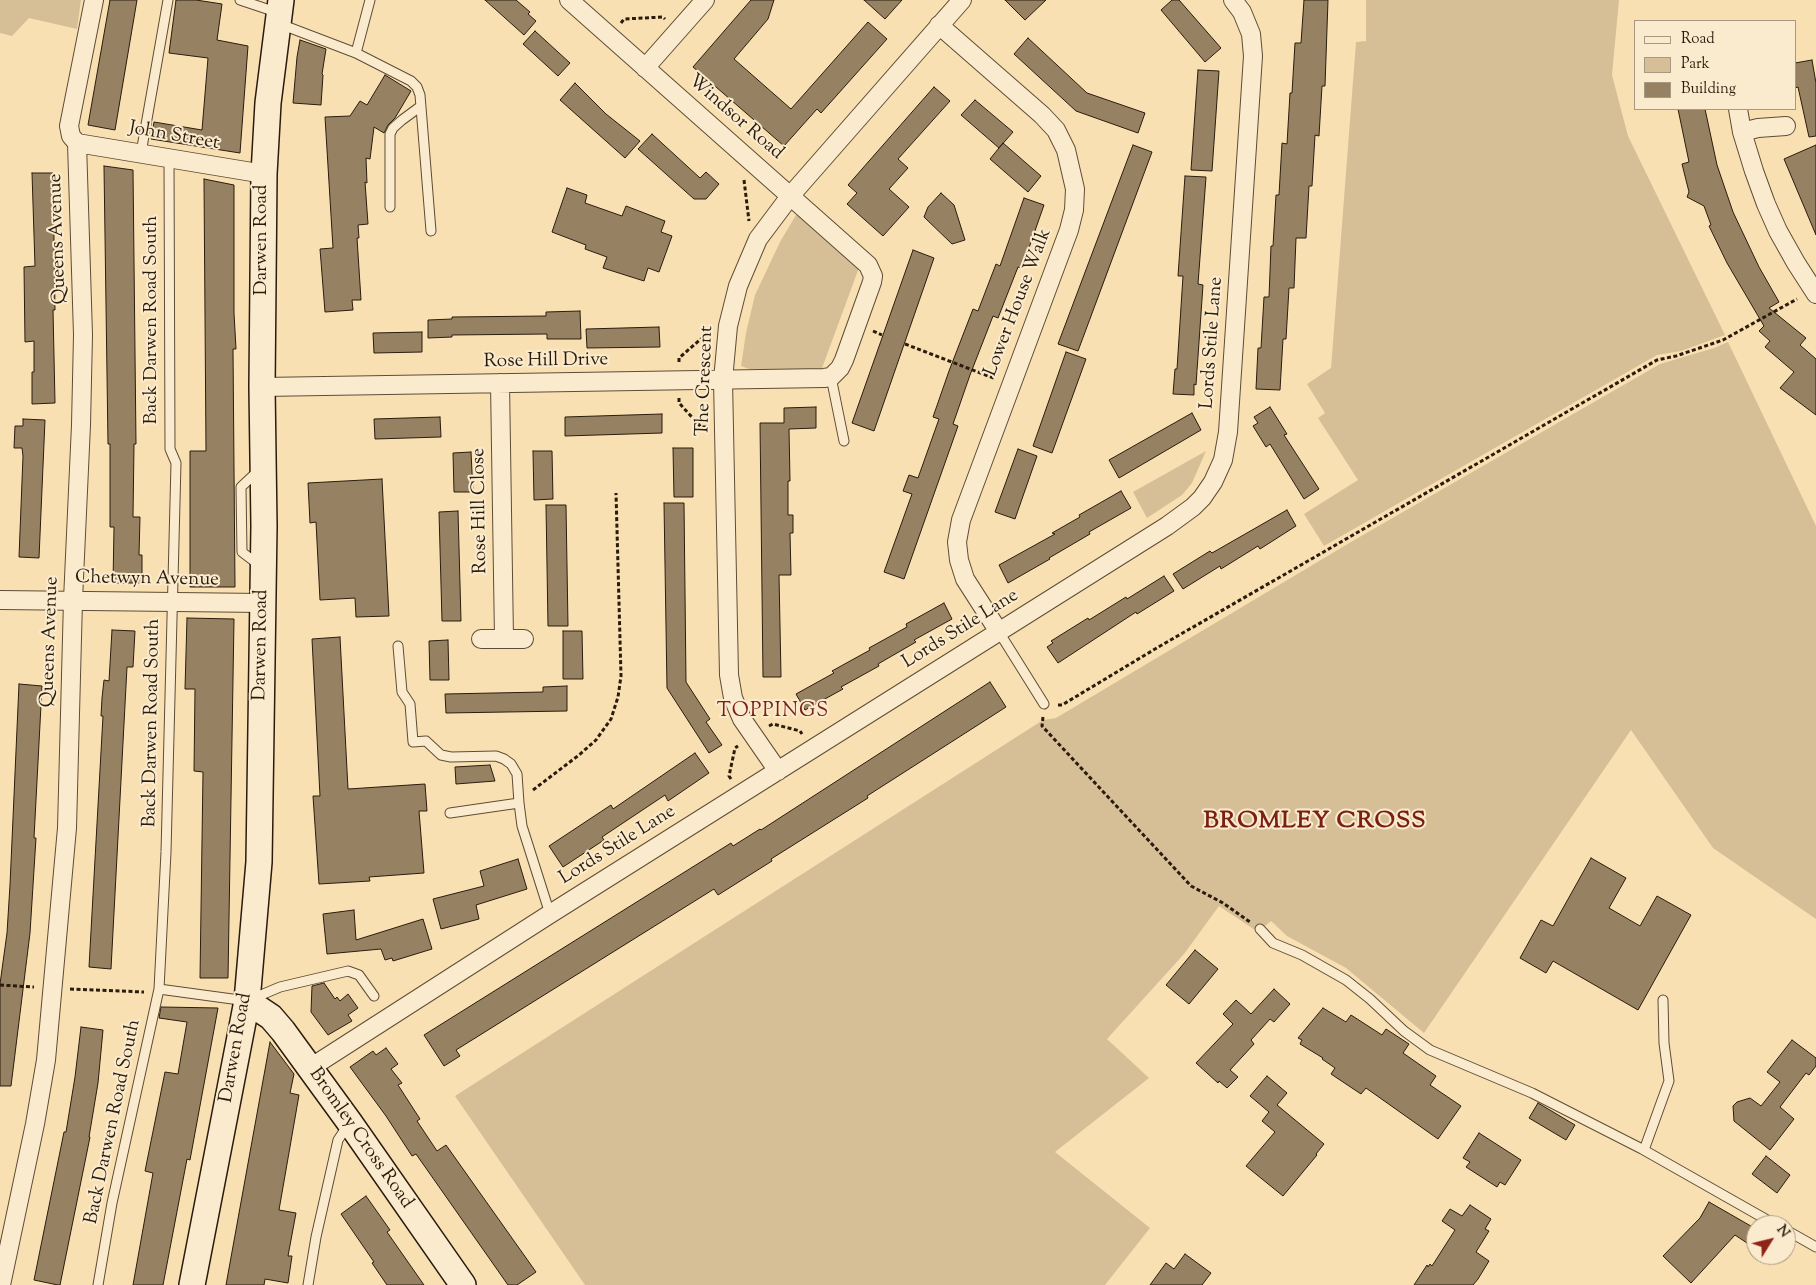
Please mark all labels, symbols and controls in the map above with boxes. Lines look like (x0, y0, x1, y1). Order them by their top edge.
legend (1634, 20, 1796, 110)
text: Road (1681, 29, 1715, 50)
text: Park (1681, 54, 1710, 75)
street label: Windsor Road (683, 70, 787, 166)
text: Building (1681, 79, 1736, 100)
street label: John Street (127, 118, 221, 156)
street label: Queens Avenue (45, 173, 73, 305)
street label: Darwen Road (252, 184, 274, 296)
street label: Back Darwen Road South (142, 216, 164, 424)
street label: Lower House Walk (980, 226, 1058, 380)
street label: Lords Stile Lane (1197, 276, 1229, 410)
street label: The Crescent (693, 325, 719, 437)
street label: Rose Hill Drive (483, 350, 609, 374)
street label: Rose Hill Close (469, 448, 493, 574)
street label: Chetwyn Avenue (75, 567, 219, 593)
street label: Queens Avenue (37, 576, 65, 708)
street label: Lords Stile Lane (899, 585, 1023, 675)
street label: Darwen Road (250, 589, 274, 701)
street label: Back Darwen Road South (140, 618, 166, 828)
district label: TOPPINGS (716, 701, 830, 725)
street label: Lords Stile Lane (556, 801, 680, 891)
district label: BROMLEY CROSS (1202, 809, 1428, 837)
street label: Darwen Road (216, 991, 258, 1105)
street label: Back Darwen Road South (81, 1017, 147, 1227)
street label: Bromley Cross Road (303, 1064, 417, 1214)
north arrow (1746, 1215, 1796, 1265)
text: N (1771, 1221, 1794, 1242)

